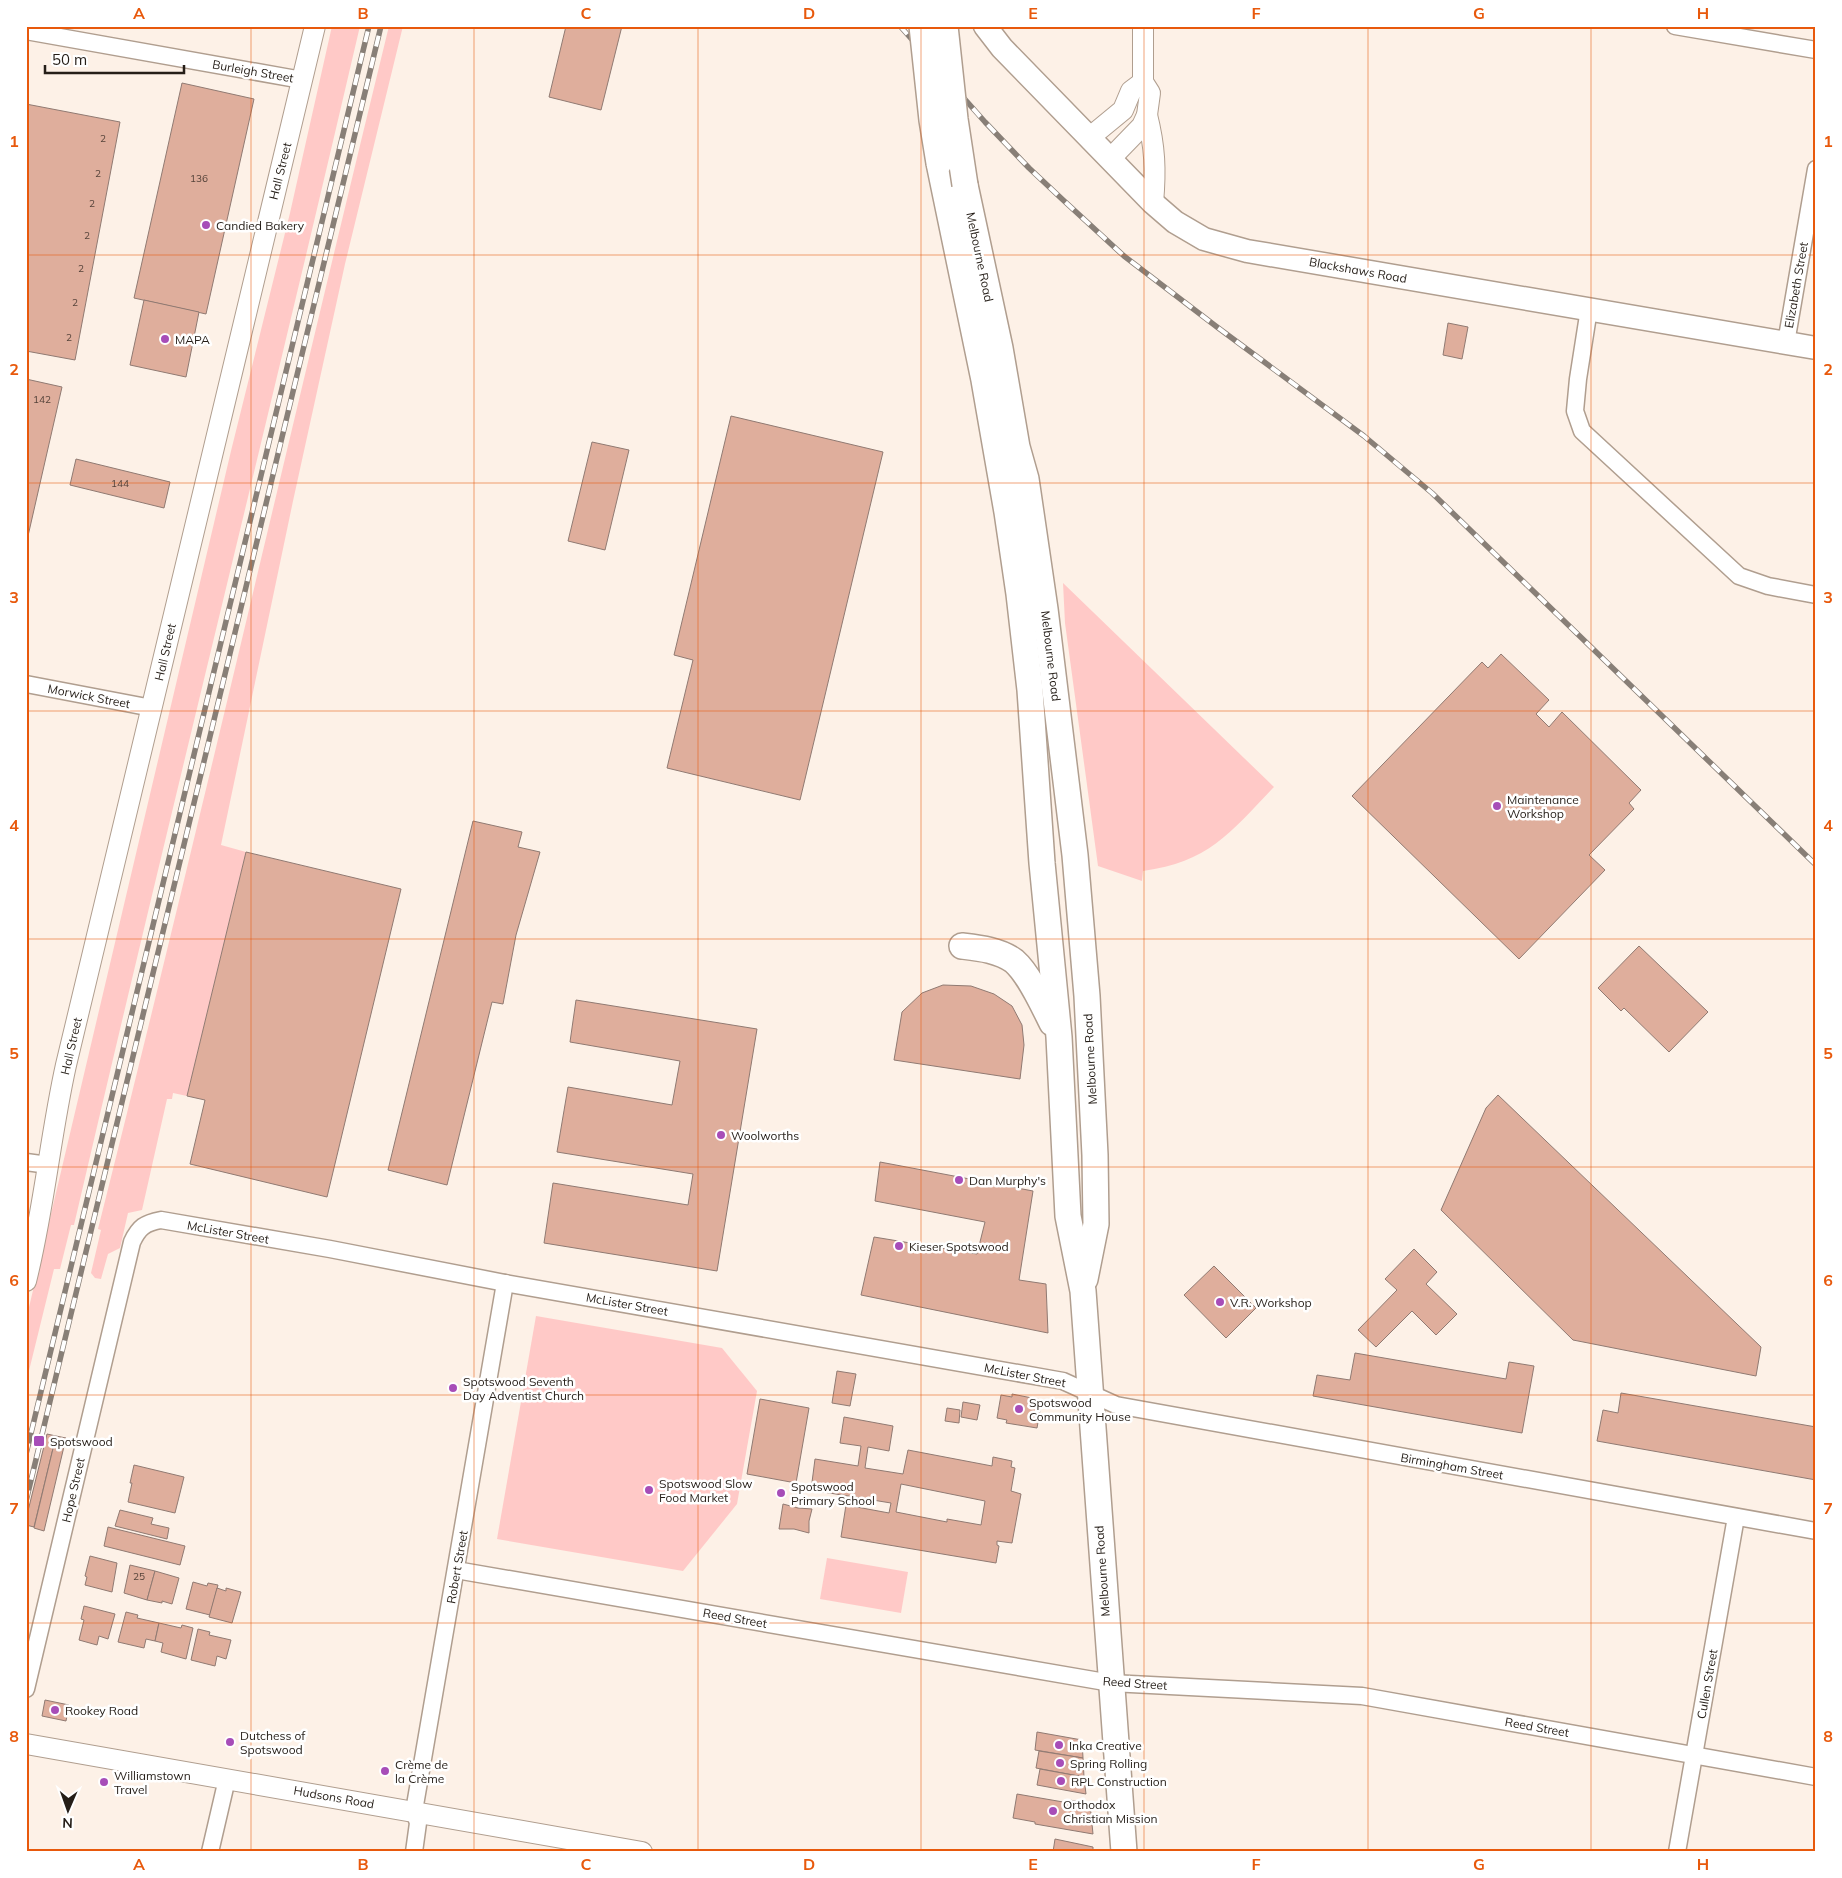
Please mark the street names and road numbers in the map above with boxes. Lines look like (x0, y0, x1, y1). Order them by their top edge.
street label: Burleigh Street (211, 56, 295, 86)
street label: Hall Street (266, 141, 294, 201)
street label: Melbourne Road (963, 211, 997, 303)
street label: Elizabeth Street (1781, 241, 1811, 329)
street label: Blackshaws Road (1308, 254, 1408, 286)
street label: Melbourne Road (1038, 610, 1064, 702)
street label: Hall Street (151, 622, 179, 682)
street label: Morwick Street (47, 681, 131, 711)
street label: Melbourne Road (1080, 1013, 1100, 1105)
street label: Hall Street (57, 1016, 85, 1076)
street label: McLister Street (186, 1217, 270, 1247)
street label: McLister Street (585, 1289, 669, 1319)
street label: McLister Street (983, 1360, 1067, 1390)
street label: Birmingham Street (1399, 1450, 1505, 1482)
street label: Hope Street (58, 1456, 88, 1524)
street label: Melbourne Road (1091, 1525, 1113, 1617)
street label: Robert Street (443, 1529, 471, 1605)
street label: Reed Street (702, 1605, 768, 1631)
street label: Cullen Street (1693, 1648, 1721, 1720)
street label: Reed Street (1102, 1673, 1168, 1693)
street label: Reed Street (1504, 1714, 1570, 1740)
street label: Hudsons Road (292, 1783, 376, 1811)

